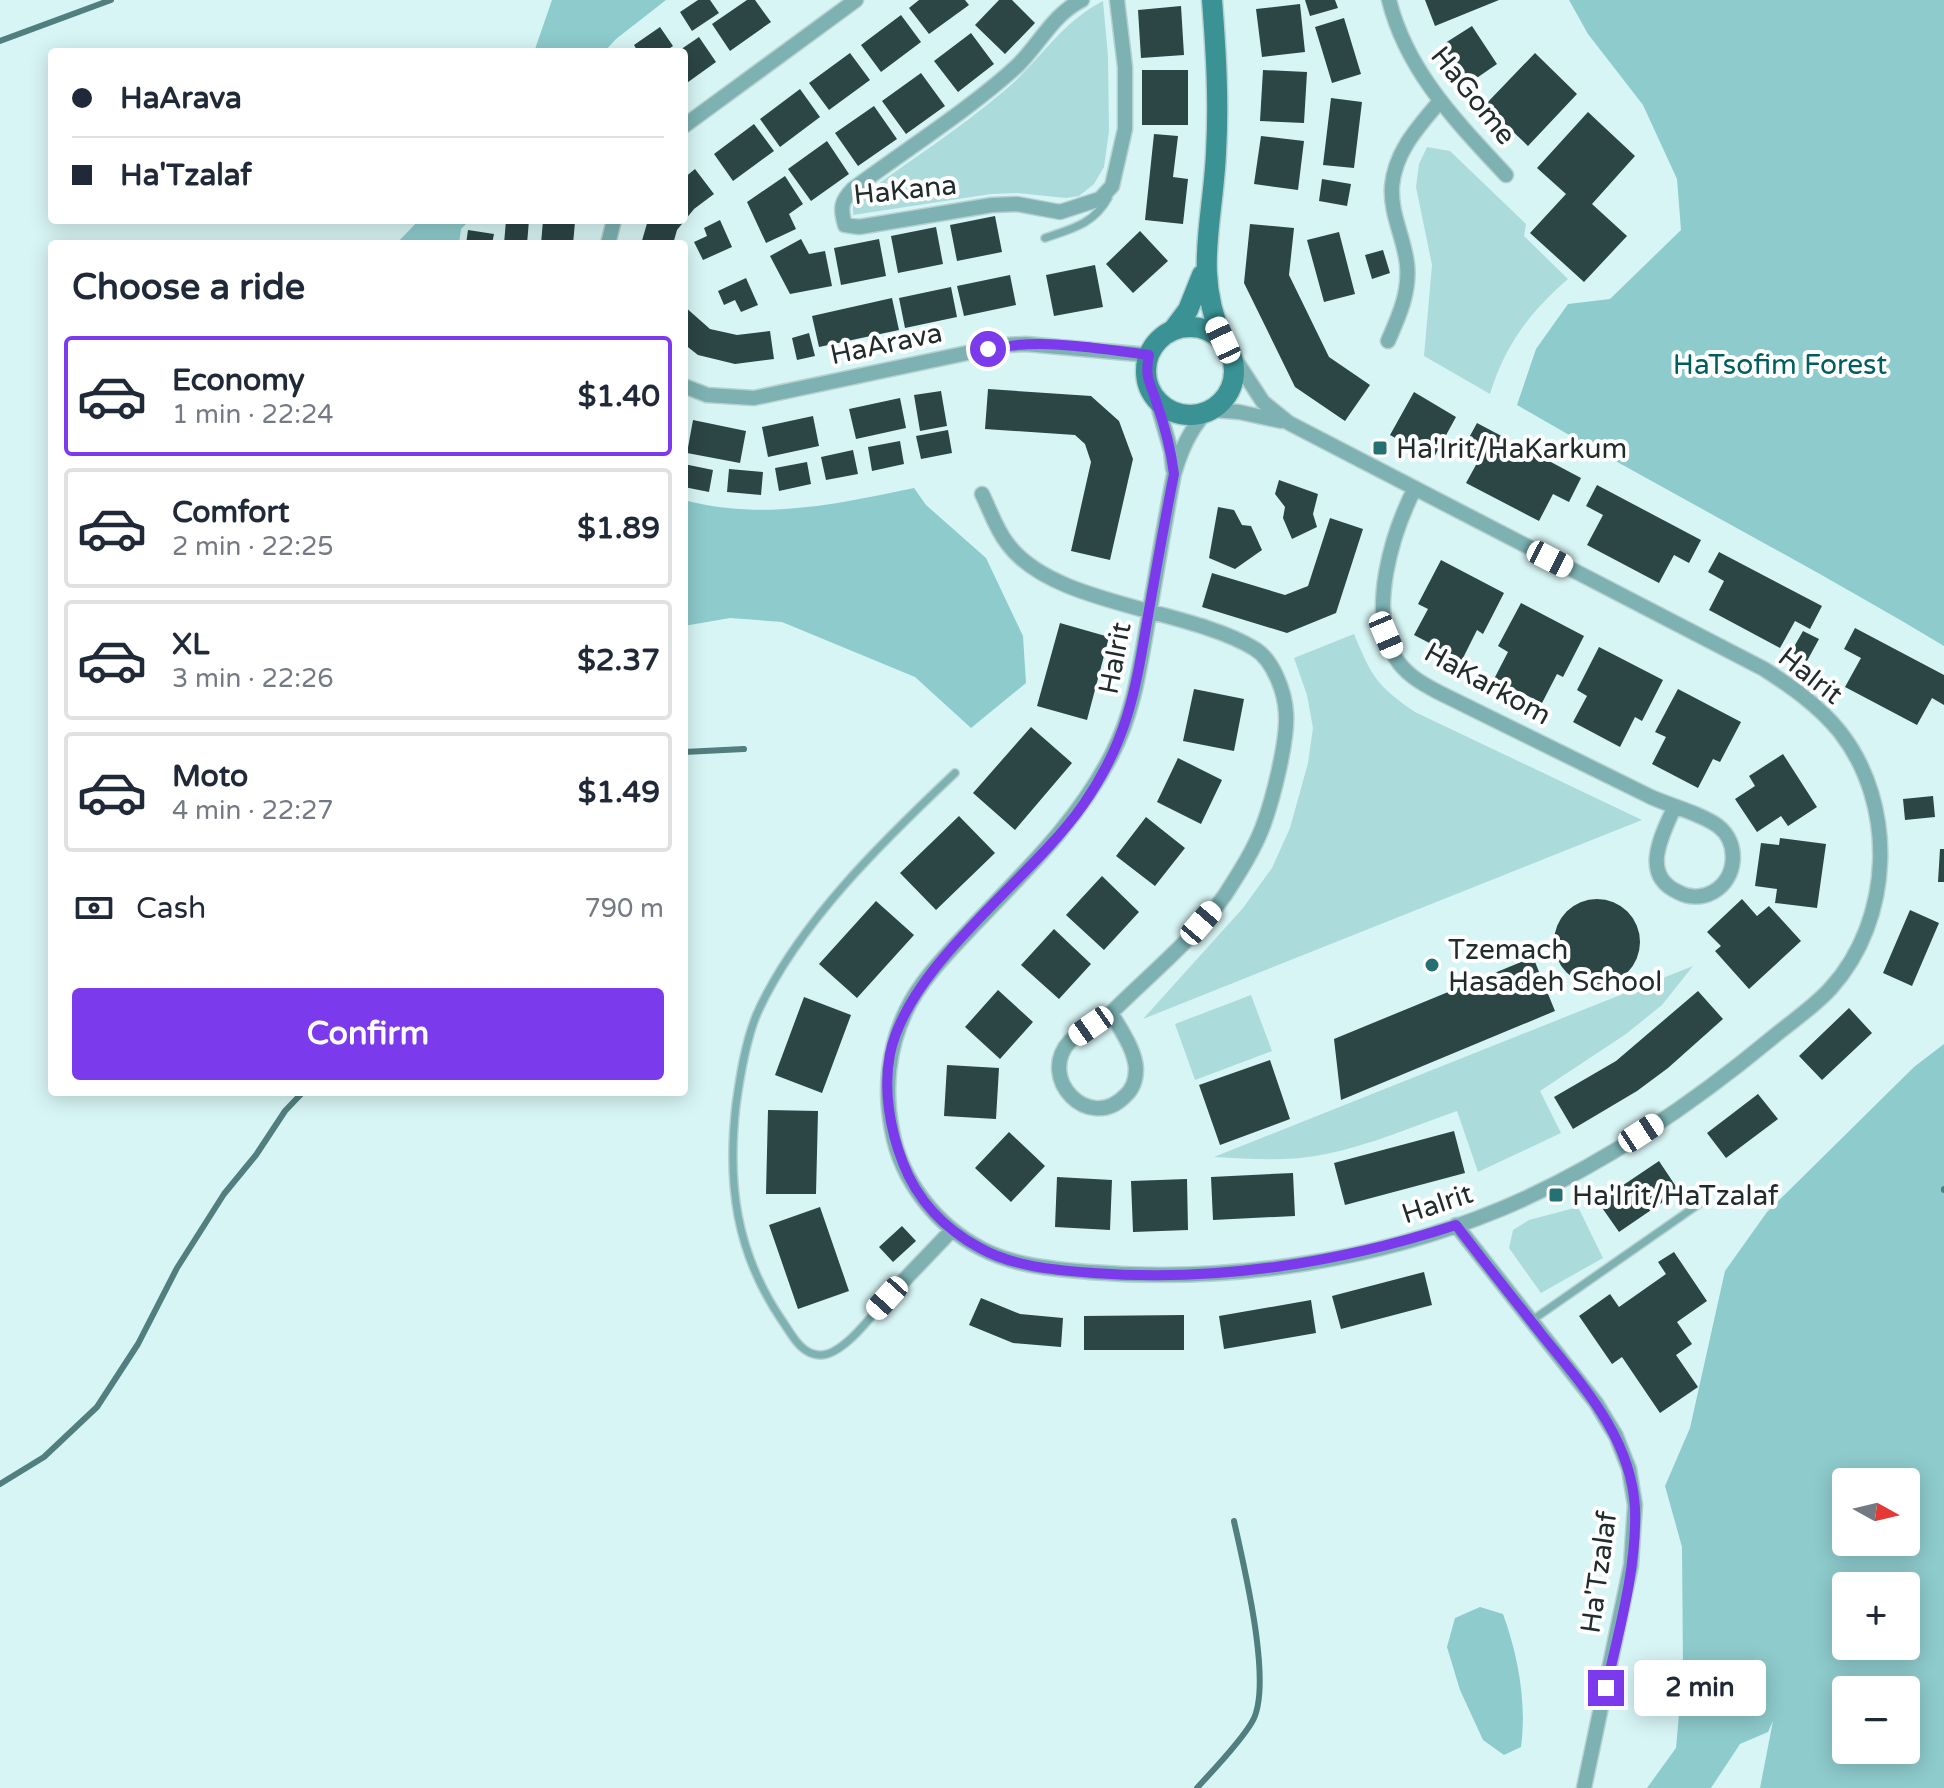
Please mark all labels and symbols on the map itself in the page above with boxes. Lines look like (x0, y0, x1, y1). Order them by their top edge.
street label: HaGome (1423, 40, 1523, 152)
street label: HaKana (852, 168, 958, 212)
car (1202, 313, 1244, 367)
street label: HaArava (827, 316, 945, 372)
route start (970, 331, 1006, 367)
park label: HaTsofim Forest (1673, 348, 1887, 382)
place label: Ha'Irit/HaKarkum (1396, 432, 1627, 466)
marker: Ha'Irit/HaKarkum (1371, 439, 1389, 457)
car (1523, 537, 1577, 581)
car (1366, 608, 1406, 662)
street label: HaIrit (1091, 619, 1139, 697)
street label: HaKarkom (1418, 635, 1557, 733)
street label: HaIrit (1771, 640, 1850, 712)
car (1176, 897, 1226, 949)
place label: Tzemach Hasadeh School (1448, 933, 1662, 999)
marker: Tzemach Hasadeh School (1423, 956, 1441, 974)
car (1064, 1002, 1118, 1050)
car (1614, 1110, 1668, 1156)
street label: HaIrit (1398, 1176, 1477, 1231)
place label: Ha'Irit/HaTzalaf (1572, 1179, 1779, 1213)
marker: Ha'Irit/HaTzalaf (1547, 1186, 1565, 1204)
car (862, 1272, 912, 1324)
north arrow (1832, 1468, 1920, 1556)
street label: Ha'Tzalaf (1574, 1509, 1624, 1635)
callout: 2 min (1634, 1660, 1766, 1716)
route end (1588, 1670, 1624, 1706)

